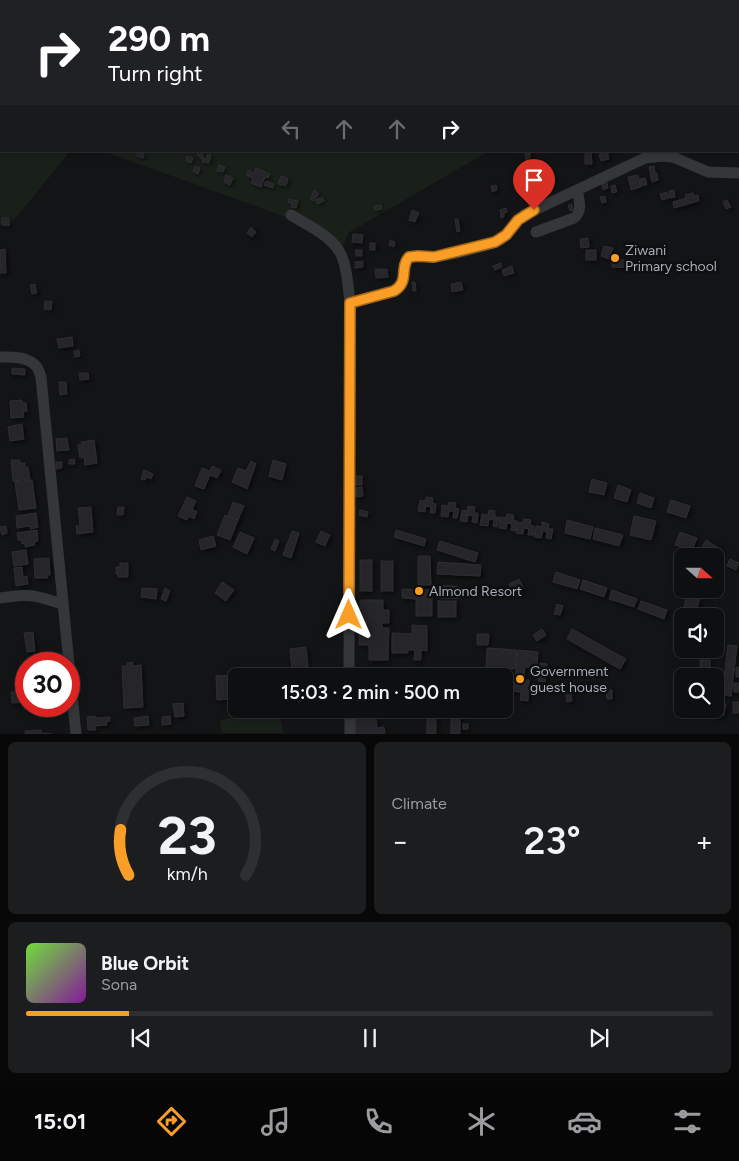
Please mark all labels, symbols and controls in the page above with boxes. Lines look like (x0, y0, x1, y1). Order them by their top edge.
text: 290 m (108, 18, 210, 60)
icon: right (25, 20, 90, 85)
text: Turn right (108, 60, 203, 87)
icon: left (277, 115, 305, 143)
icon: ahead (330, 115, 358, 143)
icon: ahead (383, 115, 411, 143)
icon: right (436, 115, 464, 143)
pin (513, 159, 555, 210)
icon: arrive (520, 166, 548, 194)
place label: Ziwani Primary school (625, 242, 717, 275)
marker: Ziwani Primary school (609, 252, 621, 264)
north arrow (674, 548, 724, 598)
map controls (674, 548, 724, 718)
place label: Almond Resort (429, 583, 522, 600)
marker: Almond Resort (413, 585, 425, 597)
position arrow (322, 588, 374, 640)
button: sound (674, 608, 724, 658)
speed limit sign: 30 (15, 652, 80, 717)
place label: Government guest house (530, 663, 609, 696)
button: search (674, 668, 724, 718)
marker: Government guest house (514, 673, 526, 685)
text: 15:03 · 2 min · 500 m (281, 681, 460, 704)
text: Climate (392, 794, 447, 813)
text: 23 (157, 805, 216, 867)
text: 23° (524, 818, 581, 864)
text: − (392, 824, 409, 858)
text: + (696, 824, 713, 858)
text: km/h (166, 863, 207, 884)
text: Blue Orbit (101, 952, 189, 975)
text: Sona (101, 975, 137, 994)
icon: previous (127, 1024, 155, 1052)
icon: pause (356, 1024, 384, 1052)
icon: next (585, 1024, 613, 1052)
icon: directions (154, 1104, 189, 1139)
icon: music (258, 1104, 293, 1139)
icon: phone (361, 1104, 396, 1139)
icon: climate (464, 1104, 499, 1139)
icon: car (567, 1104, 602, 1139)
icon: filters (670, 1104, 705, 1139)
text: 15:01 (34, 1108, 86, 1135)

